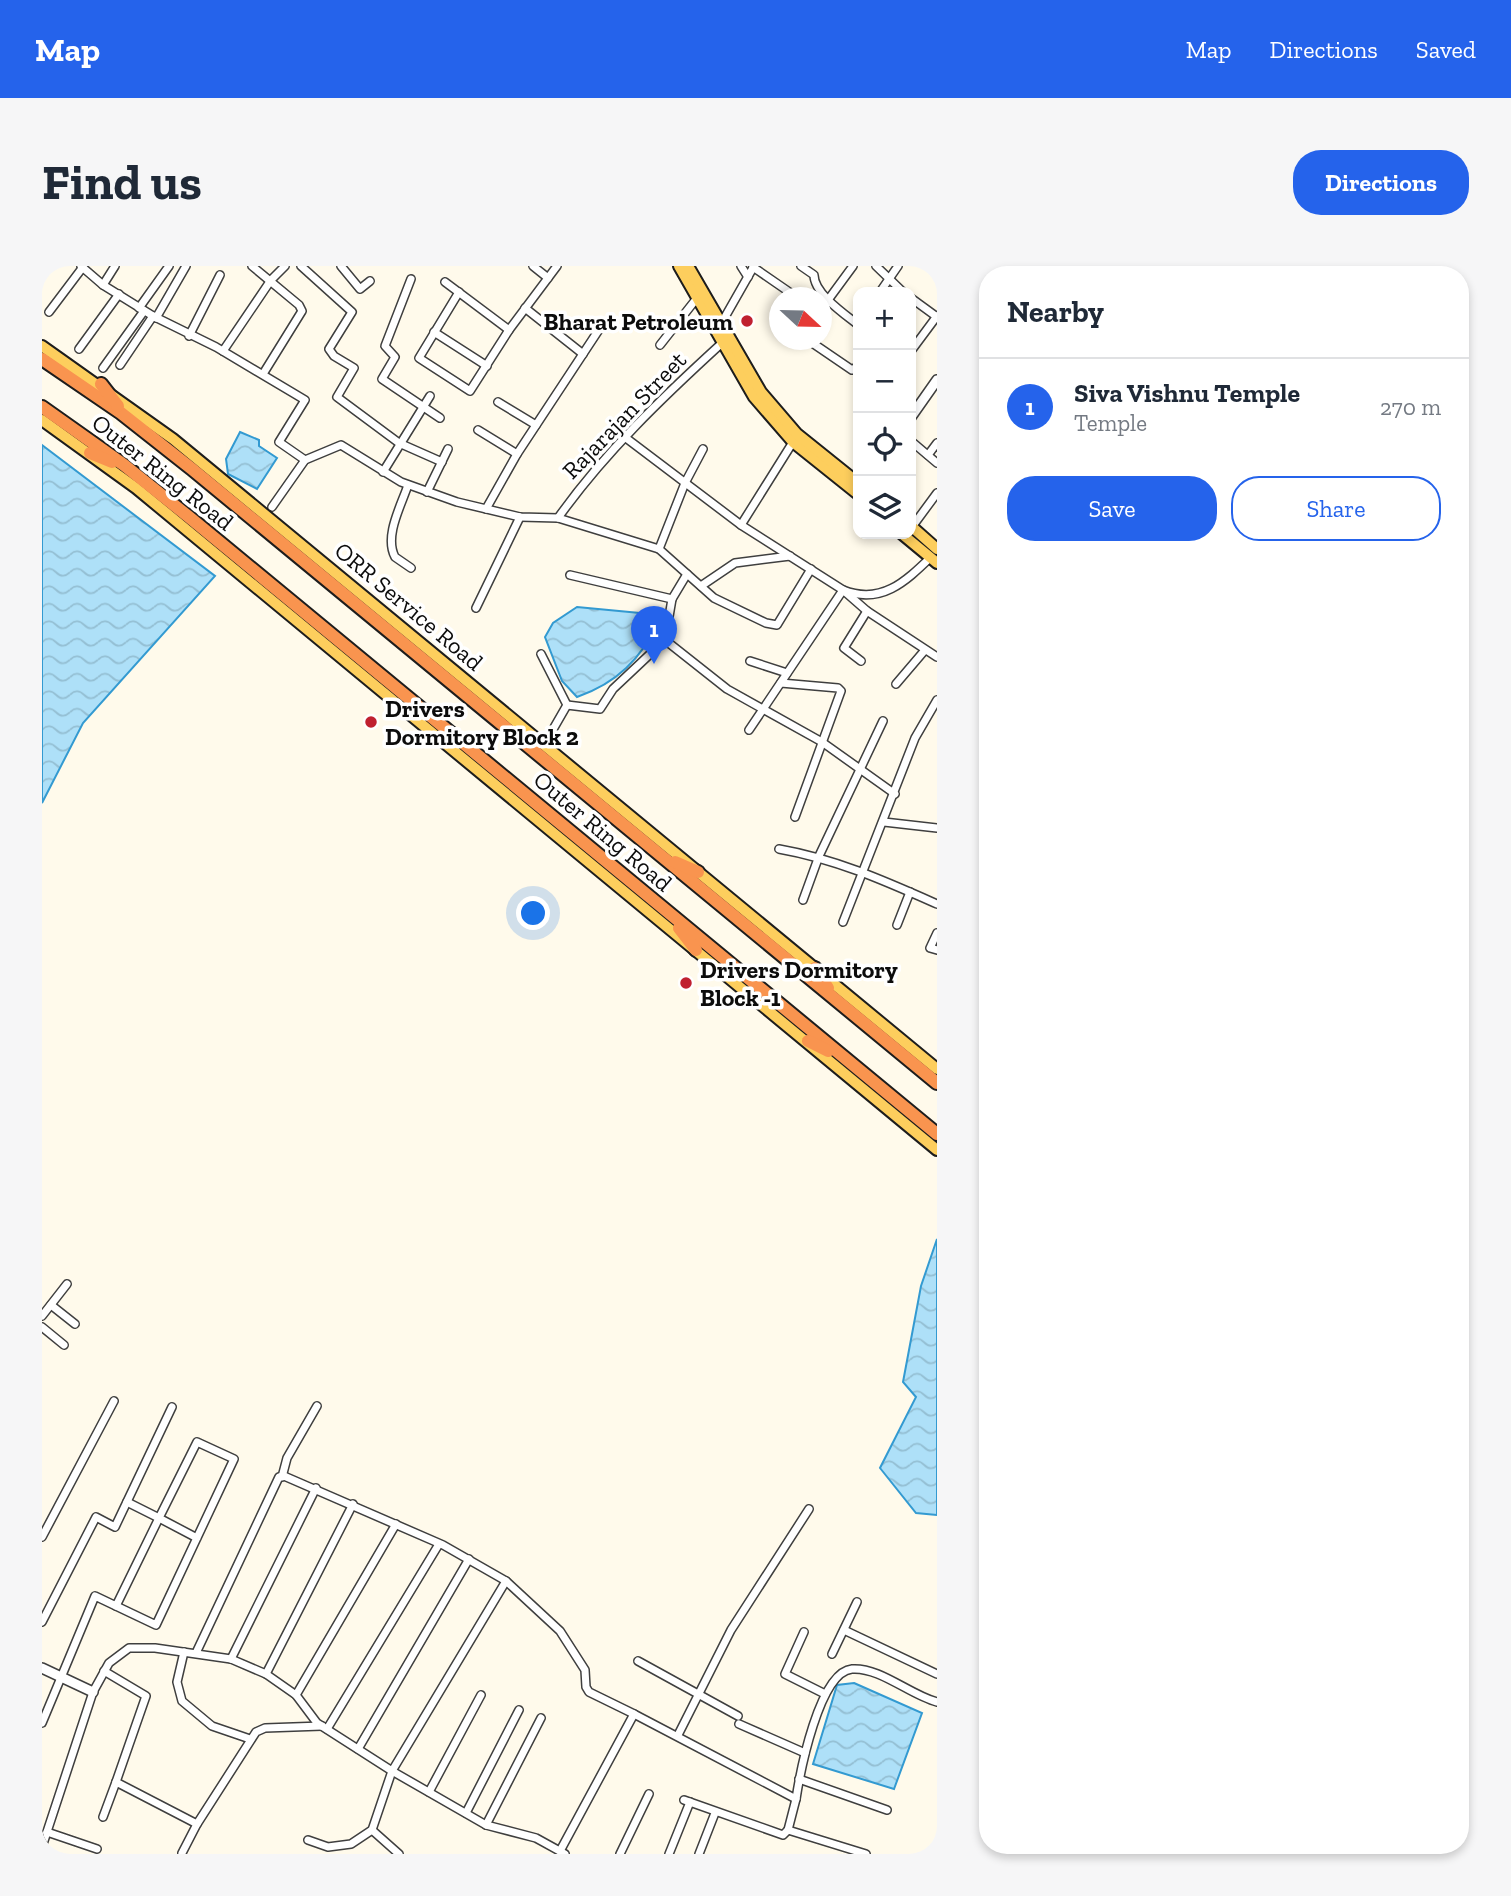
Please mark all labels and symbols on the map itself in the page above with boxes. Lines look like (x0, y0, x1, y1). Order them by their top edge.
north arrow (769, 287, 832, 350)
place label: Bharat Petroleum (544, 307, 733, 336)
marker: Bharat Petroleum (739, 313, 755, 329)
street label: Rajarajan Street (556, 345, 692, 485)
street label: Outer Ring Road (86, 408, 240, 536)
street label: ORR Service Road (329, 536, 489, 676)
pin: 1 (631, 606, 677, 664)
place label: Drivers Dormitory Block 2 (385, 694, 579, 751)
marker: Drivers Dormitory Block 2 (363, 714, 379, 730)
street label: Outer Ring Road (528, 765, 678, 897)
your location (516, 896, 550, 930)
place label: Drivers Dormitory Block -1 (700, 955, 898, 1012)
marker: Drivers Dormitory Block -1 (678, 975, 694, 991)

